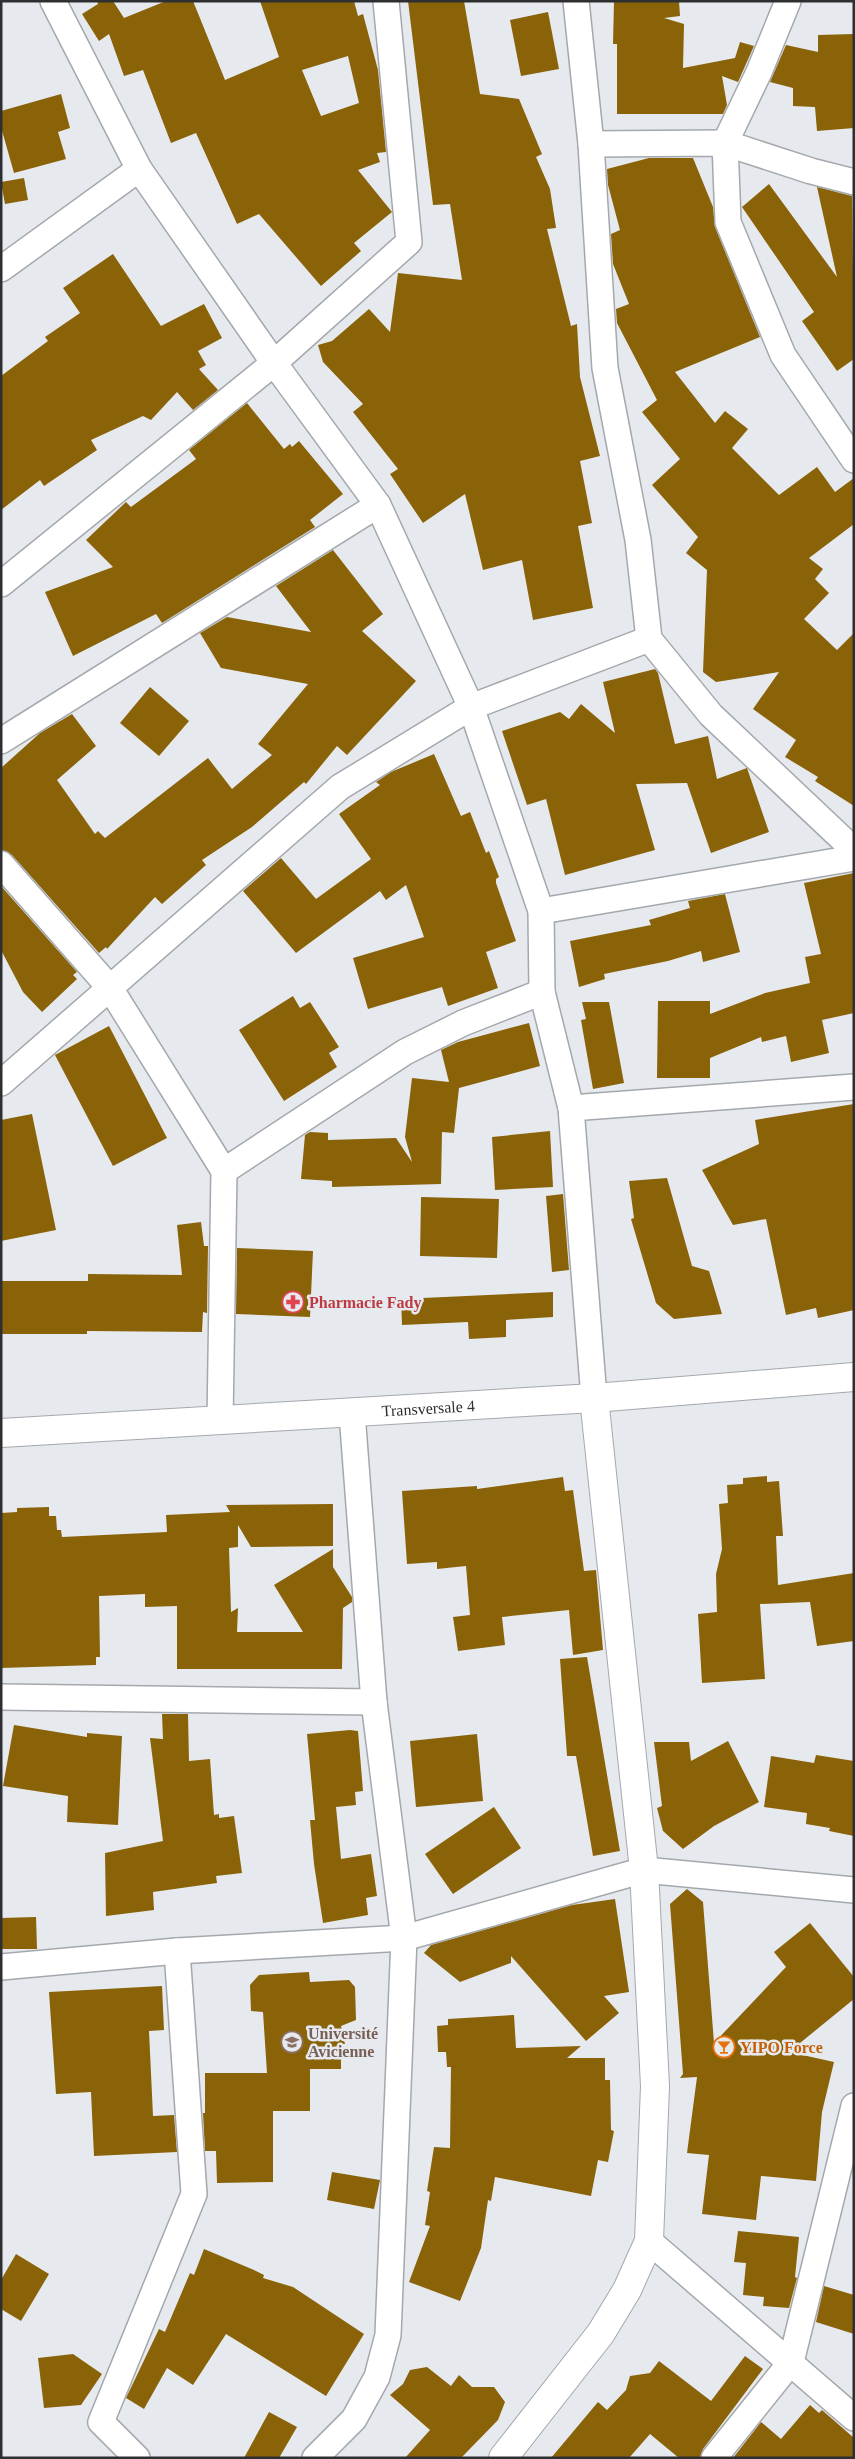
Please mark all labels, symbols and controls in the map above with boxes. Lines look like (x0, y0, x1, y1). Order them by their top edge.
pharmacy icon: Pharmacie Fady (281, 1290, 305, 1314)
place label: Pharmacie Fady (309, 1294, 421, 1312)
street label: Transversale 4 (381, 1397, 475, 1419)
place label: Université Avicienne (308, 2025, 378, 2060)
school or university icon: Université Avicienne (280, 2030, 304, 2054)
bar icon: YIPO Force (712, 2035, 736, 2059)
place label: YIPO Force (740, 2039, 823, 2056)

